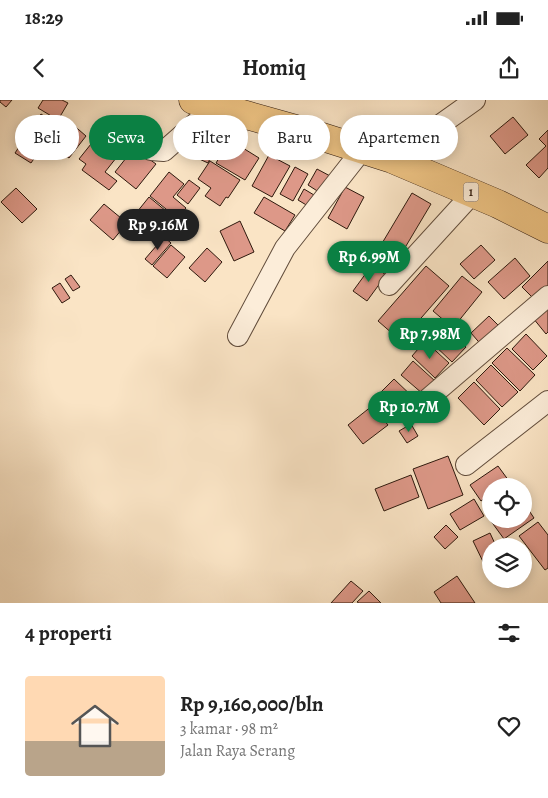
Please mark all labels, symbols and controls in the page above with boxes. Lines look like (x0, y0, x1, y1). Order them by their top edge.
text: 18:29 (25, 5, 63, 31)
text: Homiq (242, 53, 306, 83)
icon: back (25, 54, 53, 82)
icon: share (495, 54, 523, 82)
chip: Beli (15, 115, 79, 160)
chip: Sewa (89, 115, 163, 160)
chip: Filter (173, 115, 248, 160)
chip: Baru (258, 115, 330, 160)
chip: Apartemen (340, 115, 458, 160)
road number: 1 (464, 182, 478, 201)
pin: Rp 9.16M (106, 208, 210, 251)
text: Rp 9.16M (128, 214, 188, 236)
pin: Rp 6.99M (317, 240, 421, 283)
text: Rp 6.99M (338, 246, 400, 268)
pin: Rp 7.98M (378, 318, 482, 360)
text: Rp 7.98M (399, 323, 461, 345)
pin: Rp 10.7M (357, 390, 461, 433)
text: Rp 10.7M (379, 396, 439, 418)
map controls (482, 478, 532, 588)
button: locate (482, 478, 532, 528)
button: layers (482, 538, 532, 588)
text: 4 properti (25, 619, 112, 647)
icon: filters (495, 619, 523, 647)
text: Rp 9,160,000/bln (180, 690, 324, 718)
icon: home (65, 696, 125, 756)
icon: heart (495, 712, 523, 740)
text: 3 kamar · 98 m² (180, 718, 278, 740)
text: Jalan Raya Serang (180, 740, 295, 762)

